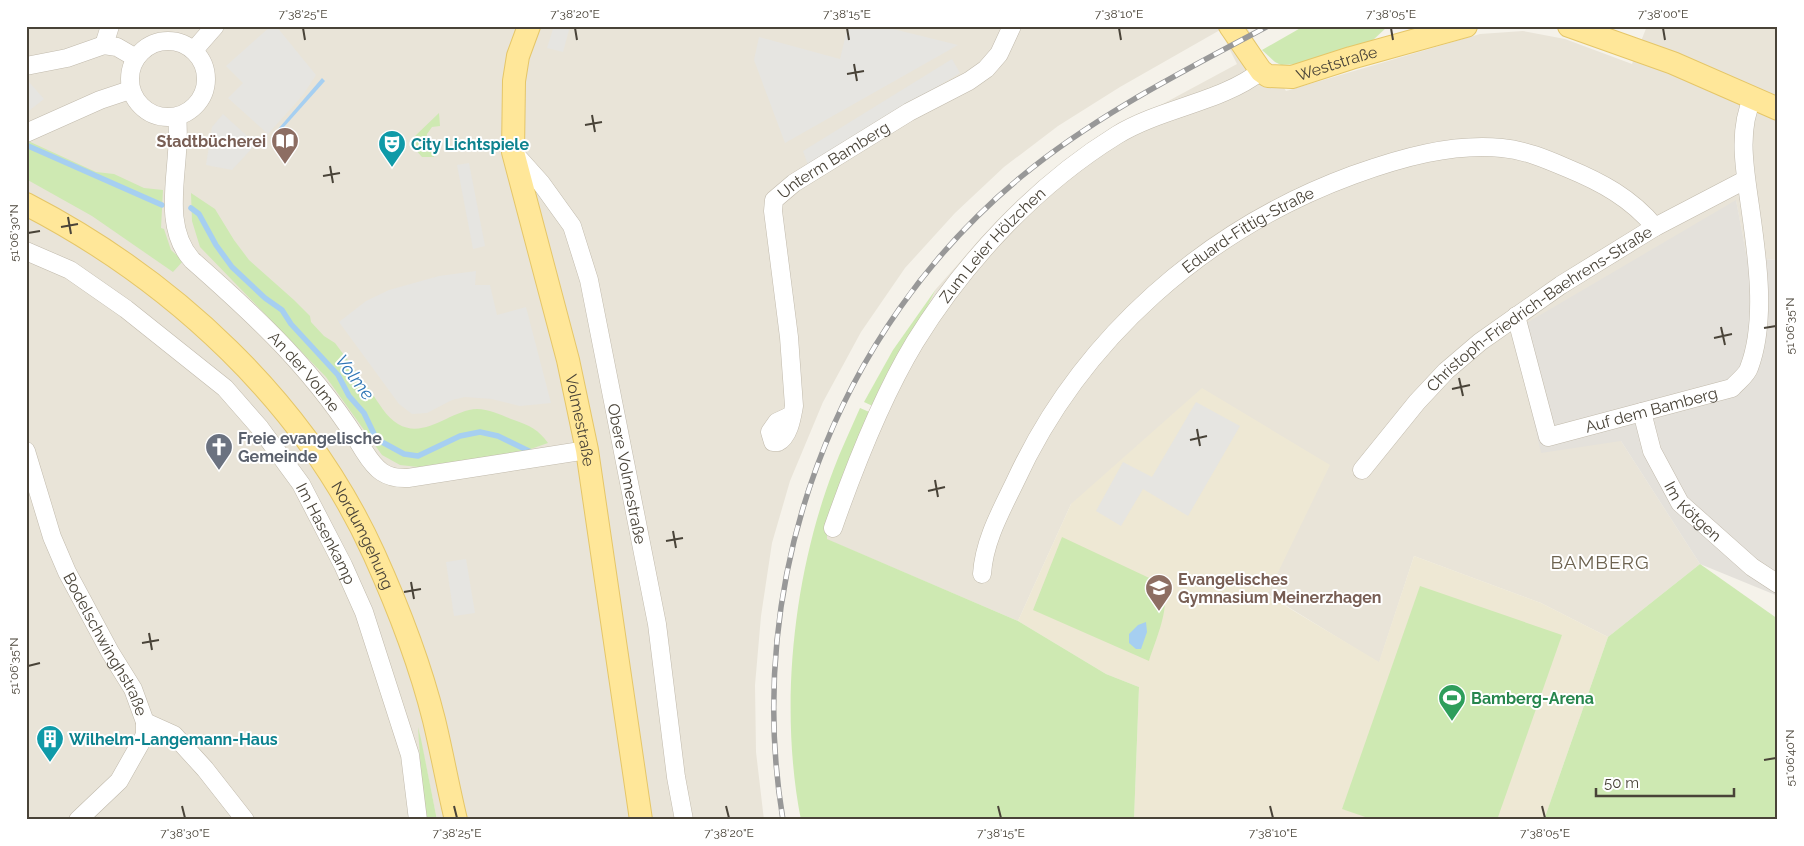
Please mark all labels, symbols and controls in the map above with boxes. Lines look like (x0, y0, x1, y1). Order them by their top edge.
text: 7°38'25"E (279, 7, 327, 21)
text: 7°38'20"E (550, 7, 600, 21)
text: 7°38'15"E (823, 7, 871, 21)
text: 7°38'10"E (1095, 7, 1143, 21)
text: 7°38'05"E (1366, 7, 1416, 21)
text: 7°38'00"E (1638, 7, 1688, 21)
street label: Weststraße (1294, 42, 1379, 85)
street label: Unterm Bamberg (773, 117, 893, 202)
library icon: Stadtbücherei (270, 126, 300, 165)
theatre icon: City Lichtspiele (377, 129, 407, 168)
place label: Stadtbücherei (157, 132, 266, 151)
place label: City Lichtspiele (411, 135, 529, 154)
street label: Zum Leier Hölzchen (935, 183, 1049, 306)
street label: Eduard-Fittig-Straße (1178, 183, 1317, 277)
text: 51°06'30"N (7, 204, 21, 262)
street label: Christoph-Friedrich-Baehrens-Straße (1422, 222, 1655, 395)
text: 51°06'35"N (1783, 298, 1797, 354)
street label: An der Volme (265, 327, 344, 415)
water label: Volme (331, 350, 379, 404)
street label: Volmestraße (562, 373, 599, 468)
street label: Auf dem Bamberg (1583, 383, 1719, 436)
street label: Obere Volmestraße (604, 402, 650, 546)
place label: Freie evangelische Gemeinde (238, 429, 382, 466)
church icon: Freie evangelische Gemeinde (204, 432, 234, 471)
street label: Nordumgehung (328, 478, 398, 592)
street label: Im Kötgen (1661, 478, 1726, 545)
street label: Im Hasenkamp (293, 480, 360, 587)
district label: BAMBERG (1550, 551, 1650, 573)
street label: Bodelschwinghstraße (60, 569, 151, 718)
place label: Evangelisches Gymnasium Meinerzhagen (1178, 570, 1382, 607)
school or university icon: Evangelisches Gymnasium Meinerzhagen (1144, 573, 1174, 612)
text: 51°06'35"N (7, 638, 21, 694)
sports icon: Bamberg-Arena (1437, 683, 1467, 722)
place label: Bamberg-Arena (1471, 689, 1594, 708)
building icon: Wilhelm-Langemann-Haus (35, 724, 65, 763)
text: 51°06'40"N (1783, 729, 1797, 787)
place label: Wilhelm-Langemann-Haus (69, 730, 278, 749)
scale bar (1596, 766, 1734, 798)
text: 50 m (1604, 774, 1639, 792)
text: 7°38'30"E (160, 826, 210, 840)
text: 7°38'25"E (433, 826, 481, 840)
text: 7°38'20"E (704, 826, 754, 840)
text: 7°38'15"E (977, 826, 1025, 840)
text: 7°38'10"E (1249, 826, 1297, 840)
text: 7°38'05"E (1520, 826, 1570, 840)

